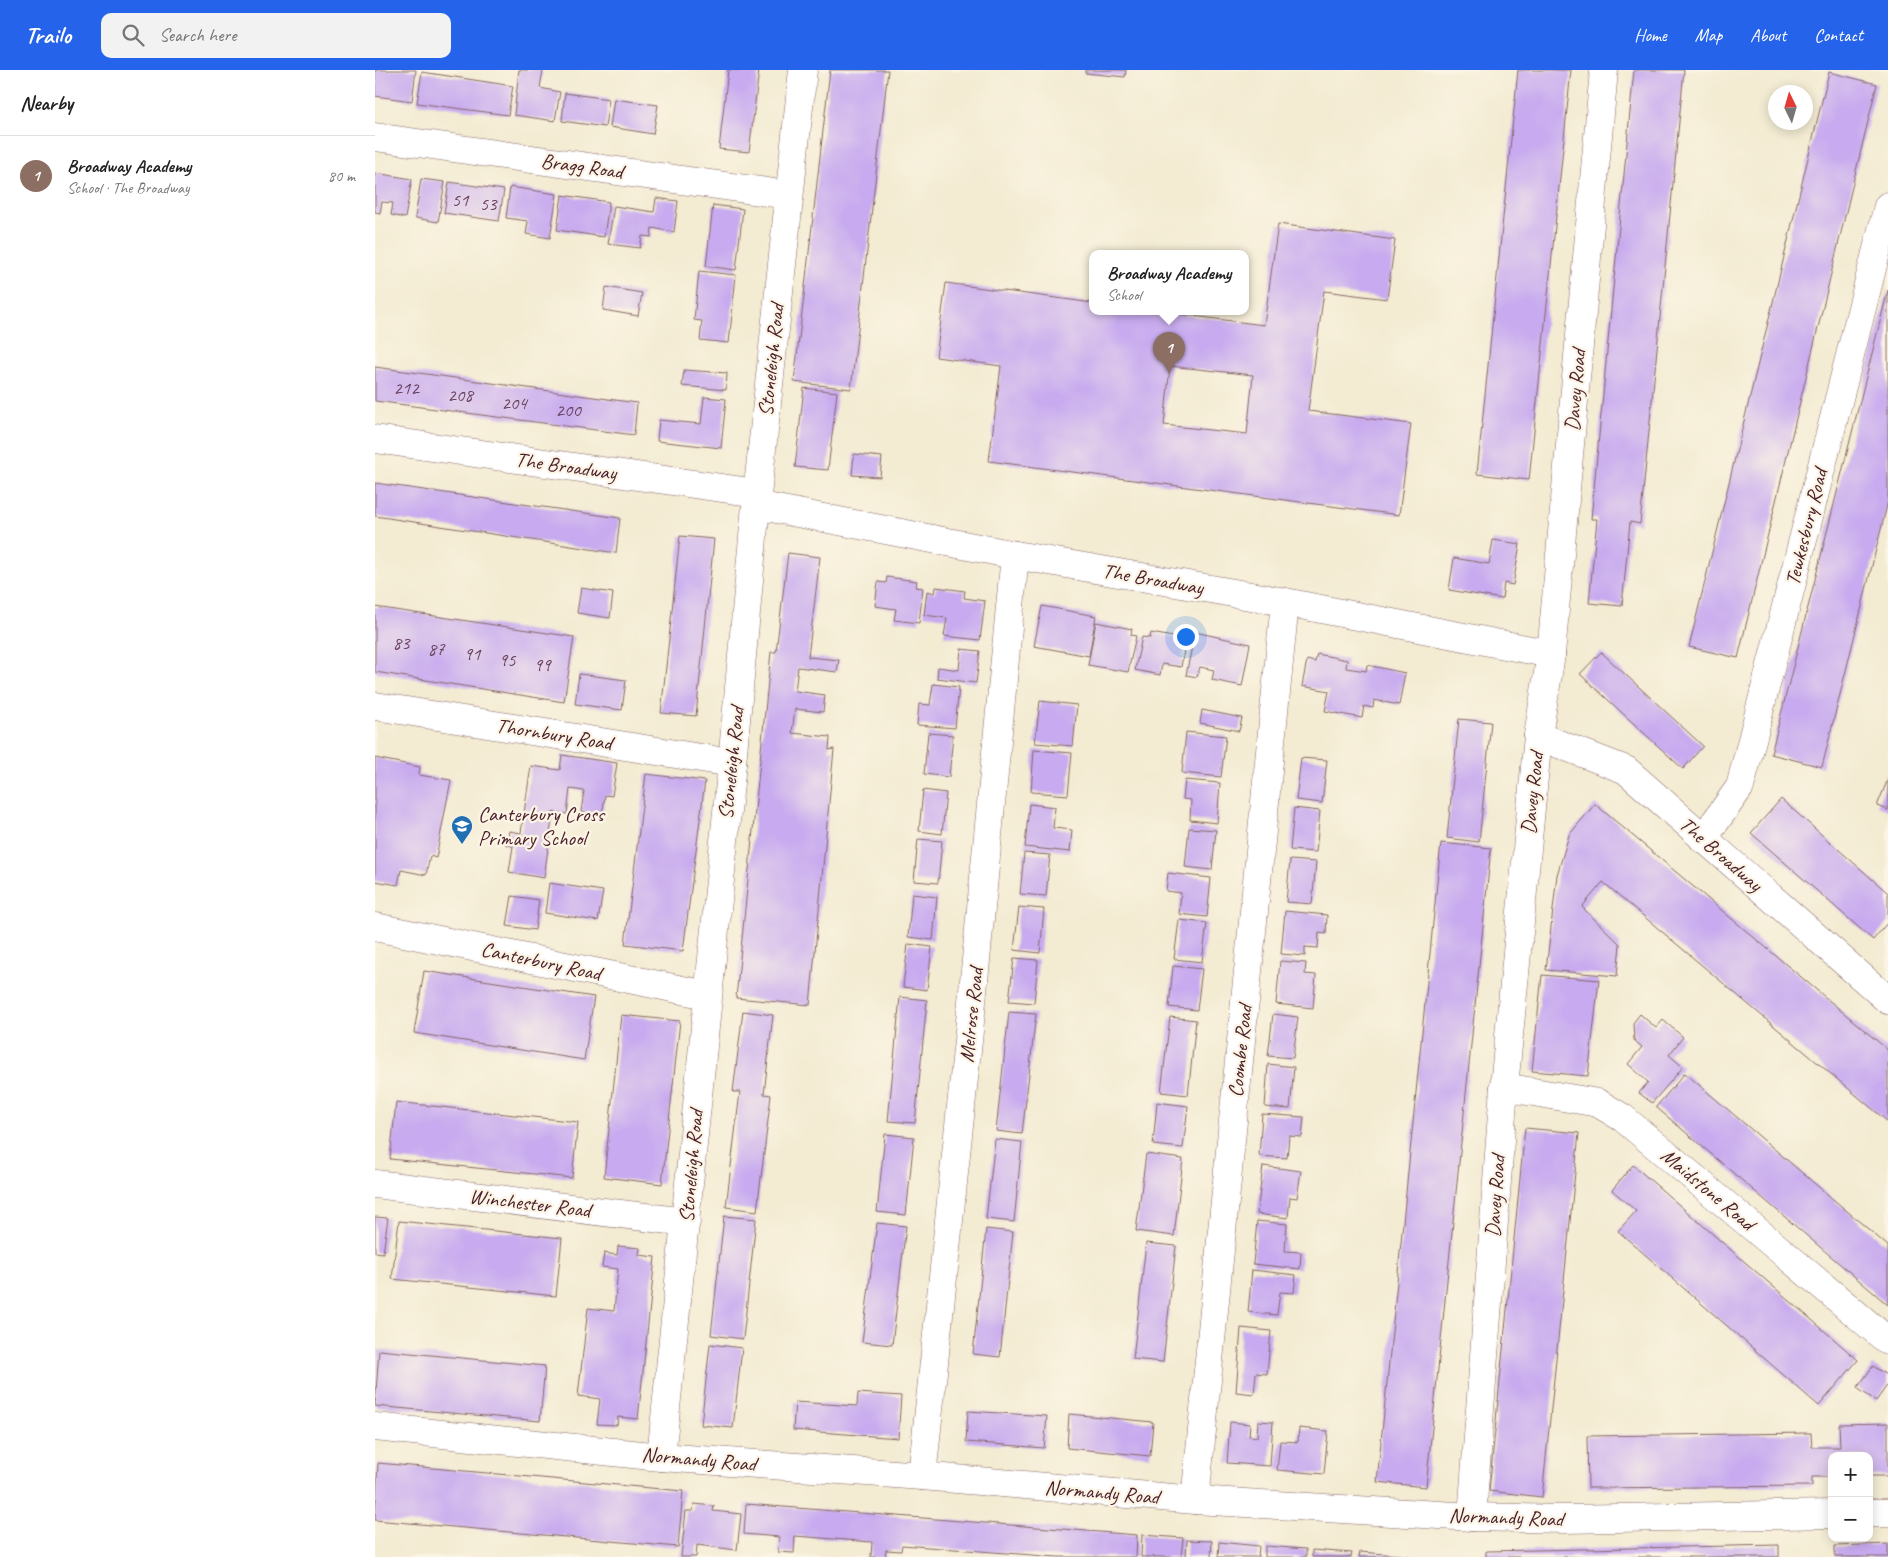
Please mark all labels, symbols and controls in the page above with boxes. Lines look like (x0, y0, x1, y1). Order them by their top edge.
search box (101, 13, 451, 58)
text: Trailo (25, 20, 71, 50)
icon: search (119, 21, 147, 49)
text: Search here (159, 23, 236, 47)
text: Home (1634, 24, 1667, 46)
text: Map (1695, 24, 1722, 46)
text: About (1750, 24, 1786, 46)
text: Contact (1814, 24, 1863, 46)
north arrow (1768, 85, 1813, 130)
text: Nearby (20, 90, 73, 116)
street label: Bragg Road (539, 147, 628, 185)
text: Broadway Academy (67, 154, 191, 178)
text: 1 (32, 166, 40, 186)
text: 80 m (328, 166, 355, 186)
text: School · The Broadway (67, 178, 189, 198)
house number: 51 (451, 188, 470, 212)
house number: 53 (479, 192, 498, 216)
popup (1089, 250, 1249, 315)
text: Broadway Academy (1107, 261, 1231, 285)
text: School (1107, 285, 1141, 305)
street label: Stoneleigh Road (752, 300, 790, 418)
pin: 1 (1153, 332, 1185, 373)
street label: Davey Road (1558, 345, 1592, 432)
house number: 212 (393, 376, 420, 400)
house number: 208 (447, 383, 475, 407)
house number: 204 (501, 391, 529, 415)
house number: 200 (555, 398, 582, 422)
street label: The Broadway (514, 446, 620, 486)
street label: Tewkesbury Road (1779, 463, 1834, 588)
street label: The Broadway (1101, 557, 1207, 601)
your location (1173, 624, 1199, 650)
house number: 83 (392, 631, 411, 655)
house number: 87 (427, 637, 446, 661)
house number: 91 (463, 642, 482, 666)
house number: 95 (498, 648, 517, 672)
house number: 99 (533, 653, 552, 677)
street label: Stoneleigh Road (712, 703, 750, 821)
street label: Thornbury Road (494, 712, 617, 757)
street label: Davey Road (1515, 748, 1550, 835)
place label: Canterbury Cross Primary School (478, 801, 606, 851)
street label: The Broadway (1674, 811, 1769, 898)
school or university icon: Canterbury Cross Primary School (450, 814, 474, 845)
street label: Canterbury Road (479, 936, 607, 987)
street label: Melrose Road (953, 963, 989, 1064)
street label: Coombe Road (1222, 1001, 1258, 1098)
street label: Stoneleigh Road (673, 1106, 709, 1223)
street label: Maidstone Road (1656, 1142, 1763, 1238)
street label: Davey Road (1479, 1151, 1511, 1238)
street label: Winchester Road (468, 1183, 596, 1224)
street label: Normandy Road (641, 1441, 760, 1477)
map controls (1828, 1452, 1873, 1542)
button: + (1828, 1452, 1873, 1497)
street label: Normandy Road (1044, 1474, 1163, 1510)
button: − (1828, 1497, 1873, 1542)
street label: Normandy Road (1448, 1502, 1567, 1532)

